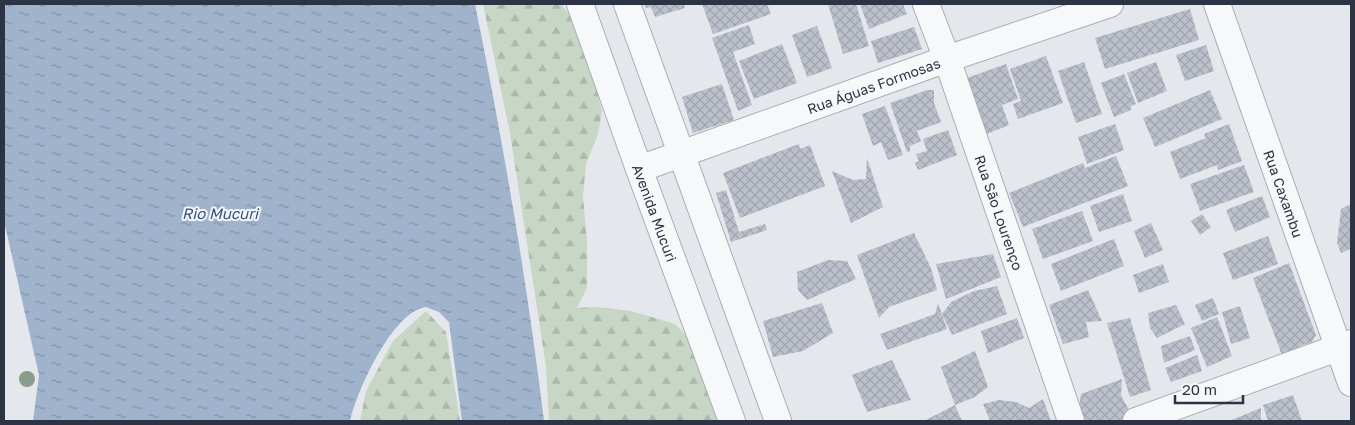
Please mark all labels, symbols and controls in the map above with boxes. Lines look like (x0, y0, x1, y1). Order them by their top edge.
street label: Rua Águas Formosas (805, 54, 942, 117)
street label: Rua Caxambu (1261, 147, 1307, 240)
street label: Rua São Lourenço (972, 152, 1027, 272)
street label: Avenida Mucuri (629, 162, 681, 264)
water label: Rio Mucuri (182, 204, 260, 222)
scale bar (1175, 372, 1242, 404)
text: 20 m (1182, 380, 1217, 398)

